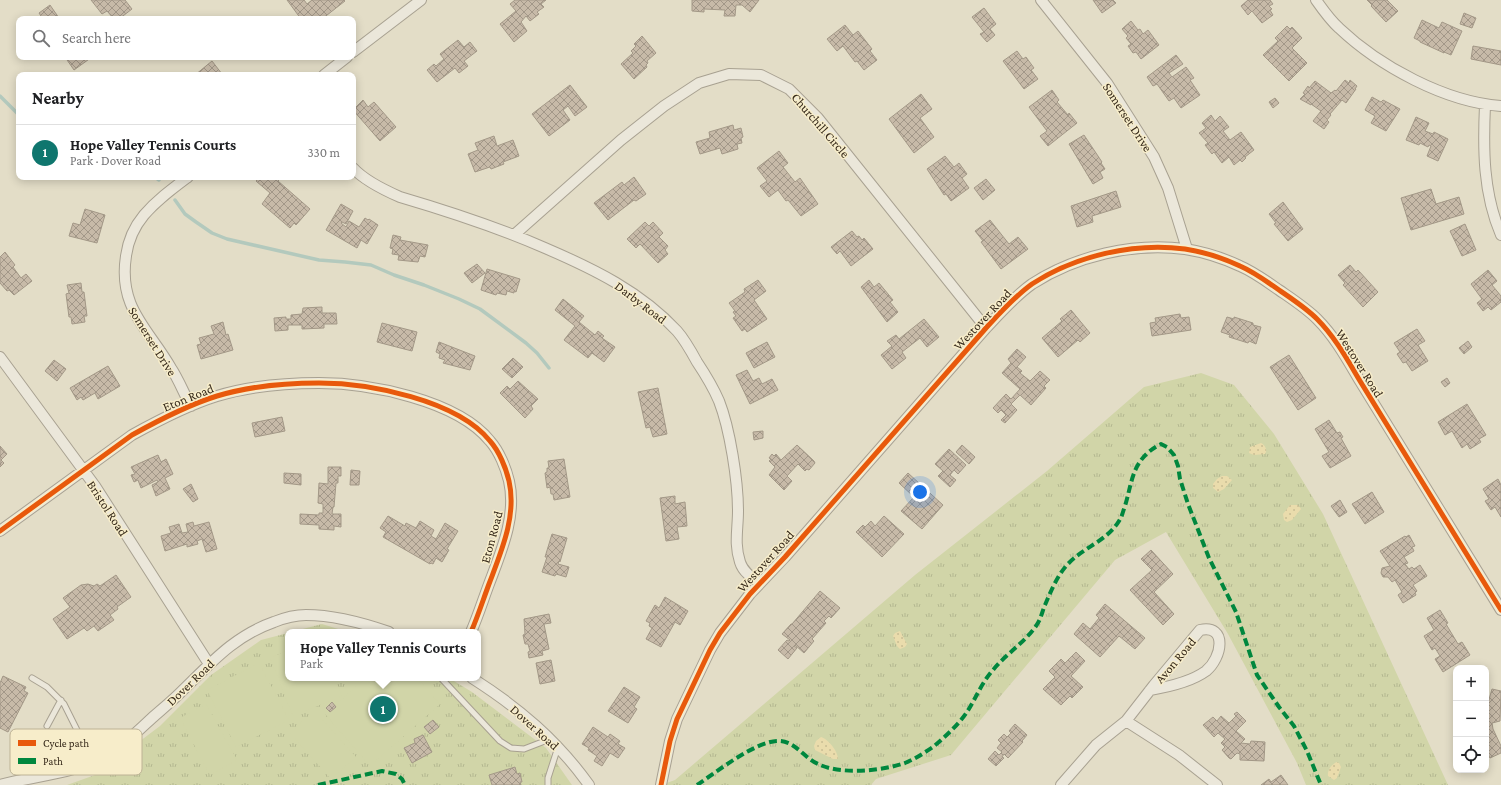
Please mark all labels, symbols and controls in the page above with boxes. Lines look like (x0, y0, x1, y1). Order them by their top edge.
search box (16, 16, 356, 60)
icon: search (30, 27, 52, 49)
text: Search here (62, 30, 131, 46)
street label: Somerset Drive (1100, 80, 1156, 155)
text: Nearby (32, 89, 84, 108)
street label: Churchill Circle (788, 90, 853, 161)
text: Hope Valley Tennis Courts (70, 137, 236, 153)
text: 1 (43, 145, 47, 160)
text: 330 m (307, 145, 340, 160)
text: Park · Dover Road (70, 153, 161, 168)
street label: Darby Road (612, 278, 670, 327)
street label: Westover Road (950, 286, 1015, 353)
street label: Somerset Drive (125, 304, 180, 379)
street label: Westover Road (1333, 326, 1387, 400)
street label: Eton Road (161, 380, 216, 414)
street label: Bristol Road (84, 478, 131, 539)
your location (910, 482, 930, 502)
street label: Eton Road (477, 509, 506, 565)
street label: Westover Road (734, 527, 797, 595)
popup (285, 629, 481, 681)
street label: Avon Road (1152, 634, 1199, 686)
text: Hope Valley Tennis Courts (300, 640, 466, 656)
street label: Dover Road (164, 656, 217, 709)
text: Park (300, 656, 323, 671)
map controls (1453, 665, 1489, 773)
button: + (1453, 665, 1489, 701)
pin: 1 (370, 694, 396, 724)
button: − (1453, 701, 1489, 737)
street label: Dover Road (507, 702, 562, 753)
legend (10, 729, 142, 775)
text: Cycle path (43, 737, 89, 750)
button: locate (1453, 737, 1489, 773)
text: Path (43, 755, 63, 767)

